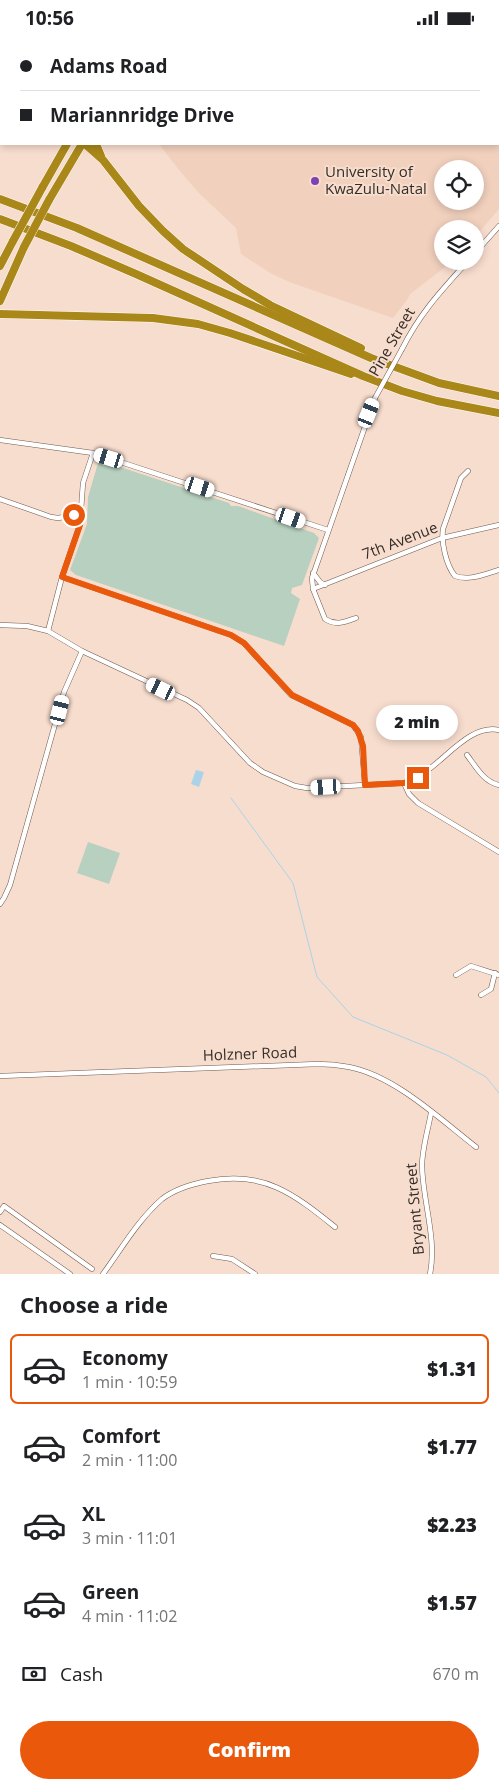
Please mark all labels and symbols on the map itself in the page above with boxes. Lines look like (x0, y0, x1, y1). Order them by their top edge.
place label: University of KwaZulu-Natal (325, 161, 427, 198)
marker: University of KwaZulu-Natal (309, 175, 321, 187)
street label: Pine Street (363, 303, 419, 380)
car (356, 396, 381, 430)
car (92, 446, 125, 470)
car (183, 475, 216, 499)
route start (63, 504, 85, 526)
car (274, 506, 307, 530)
street label: 7th Avenue (359, 517, 440, 564)
car (144, 676, 177, 702)
car (49, 694, 70, 726)
callout: 2 min (377, 705, 459, 741)
route end (407, 767, 429, 789)
car (310, 779, 341, 795)
street label: Holzner Road (202, 1041, 297, 1065)
street label: Bryant Street (400, 1162, 428, 1256)

